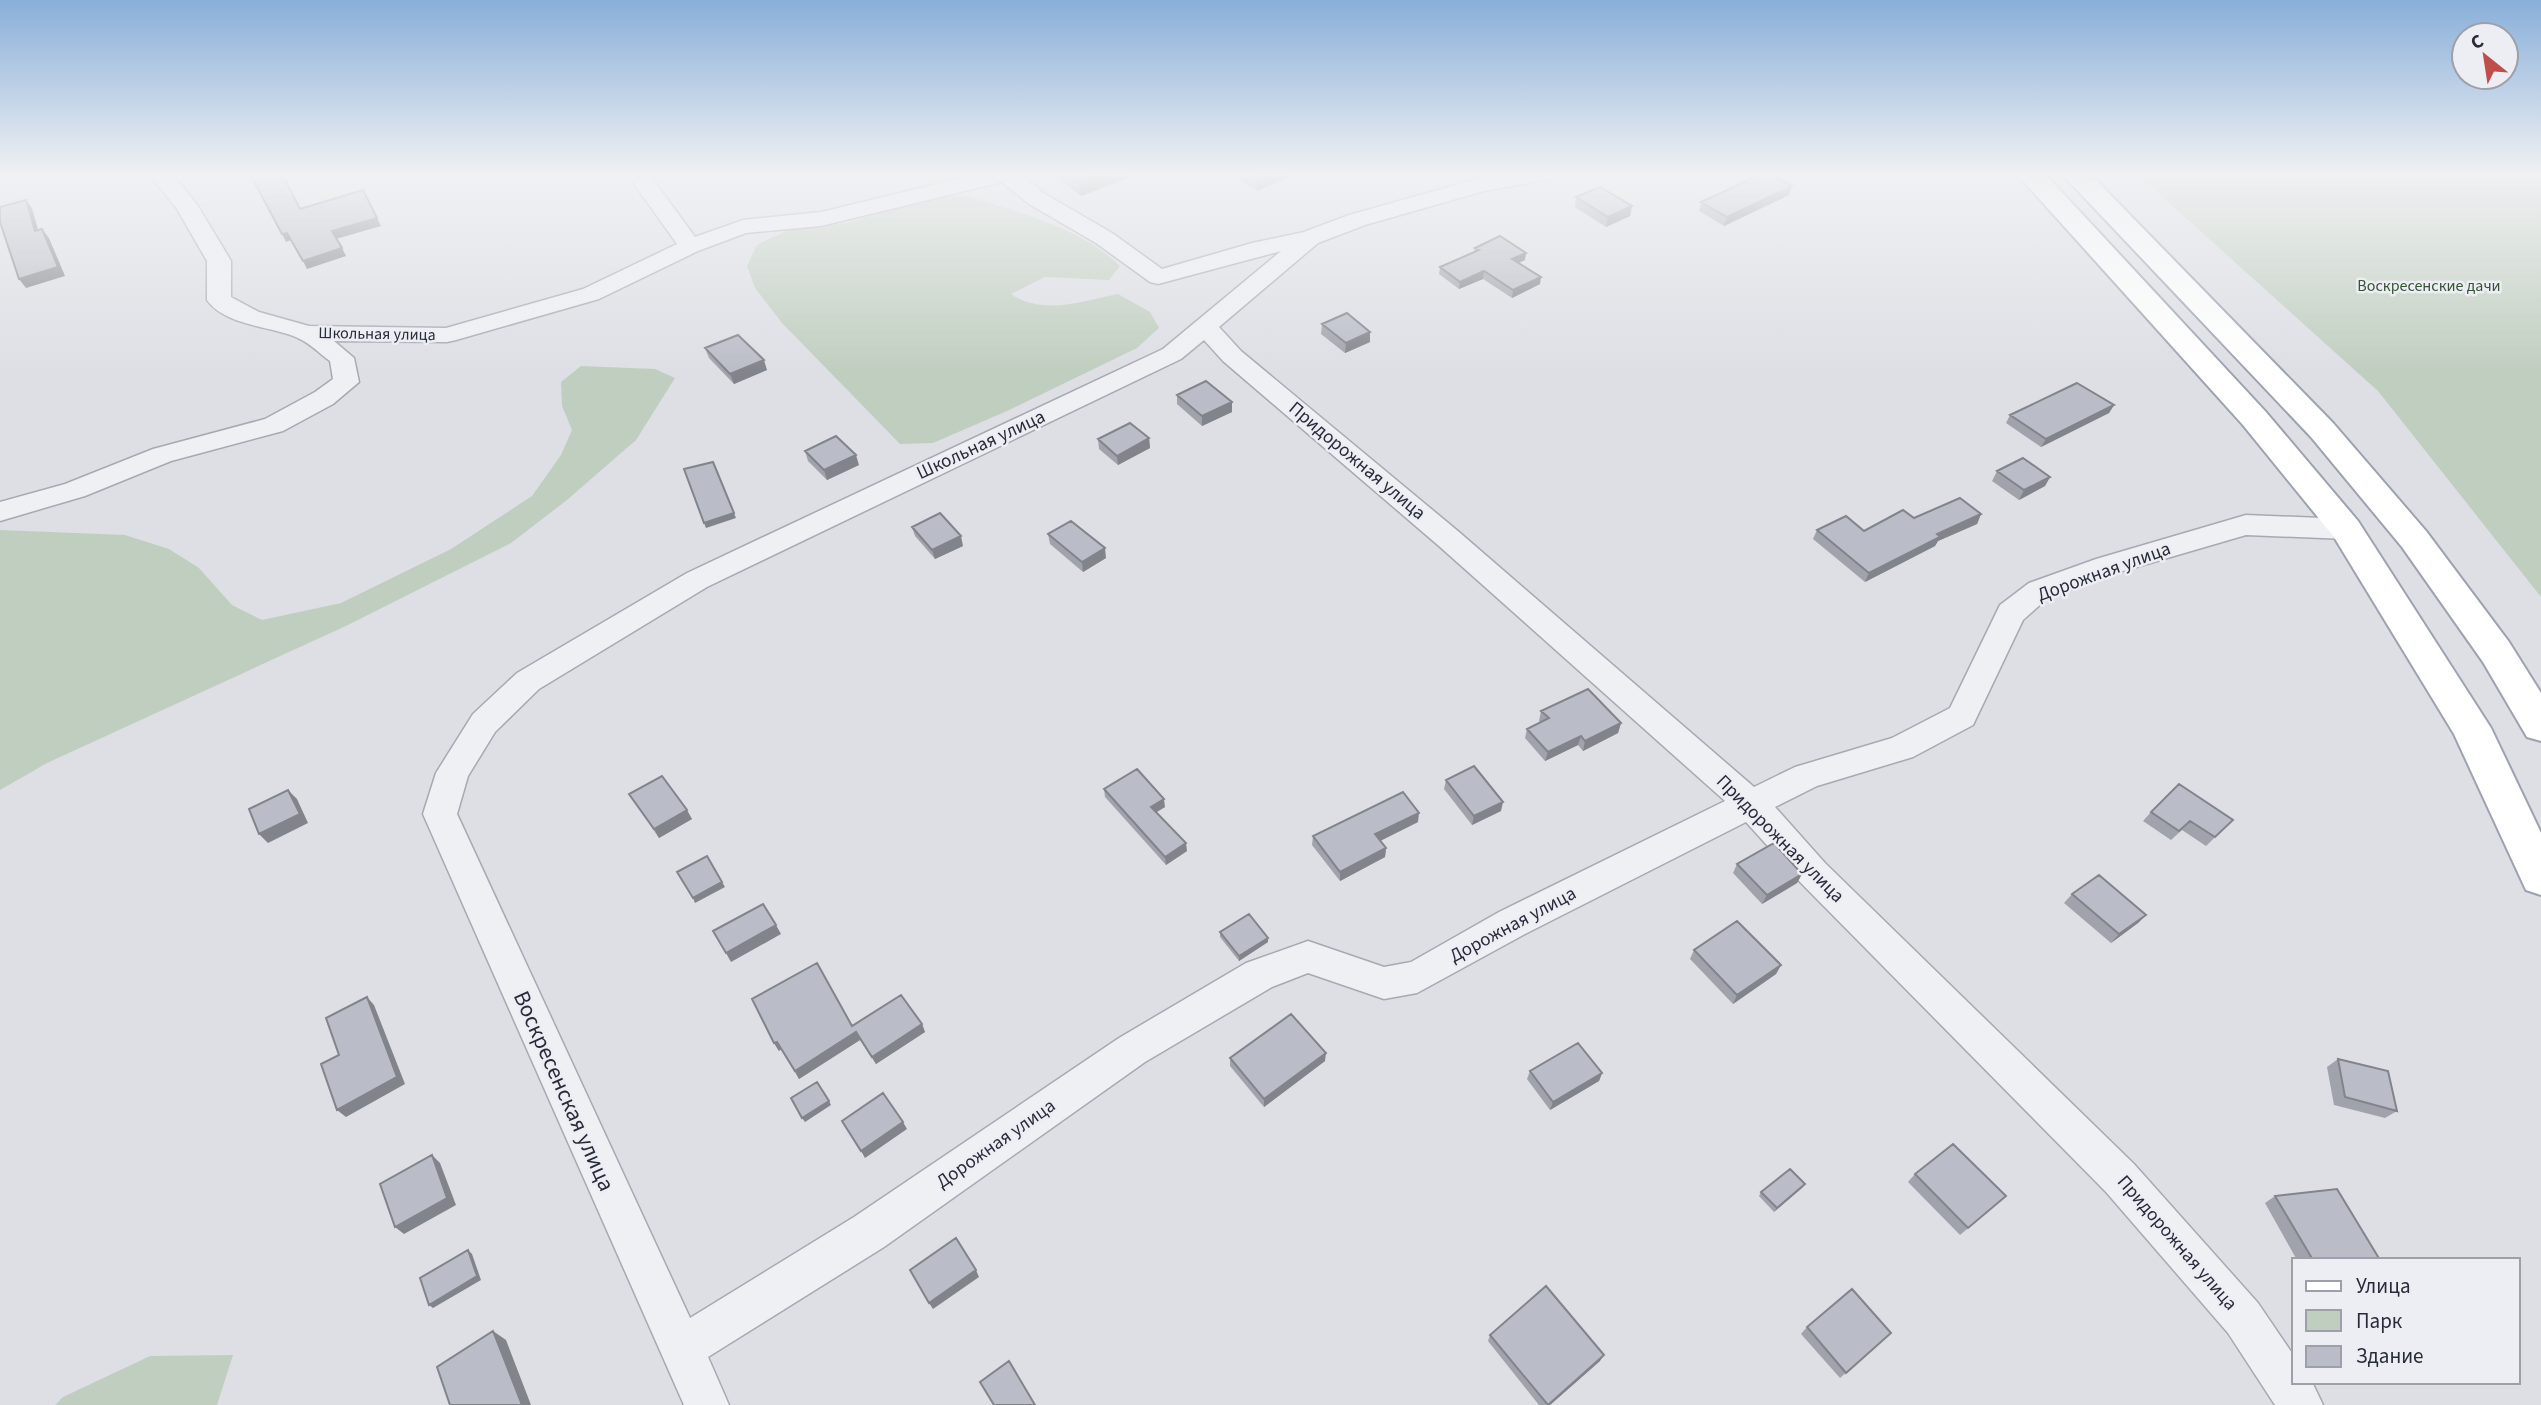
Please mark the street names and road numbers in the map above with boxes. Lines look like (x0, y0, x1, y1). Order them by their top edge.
street label: Школьная улица (318, 322, 436, 346)
street label: Придорожная улица (1283, 396, 1431, 526)
street label: Школьная улица (912, 403, 1050, 487)
street label: Дорожная улица (2034, 535, 2174, 609)
street label: Придорожная улица (1710, 769, 1850, 909)
street label: Дорожная улица (1445, 880, 1581, 970)
street label: Воскресенская улица (505, 985, 623, 1197)
street label: Дорожная улица (931, 1093, 1061, 1195)
street label: Придорожная улица (2111, 1169, 2243, 1317)

